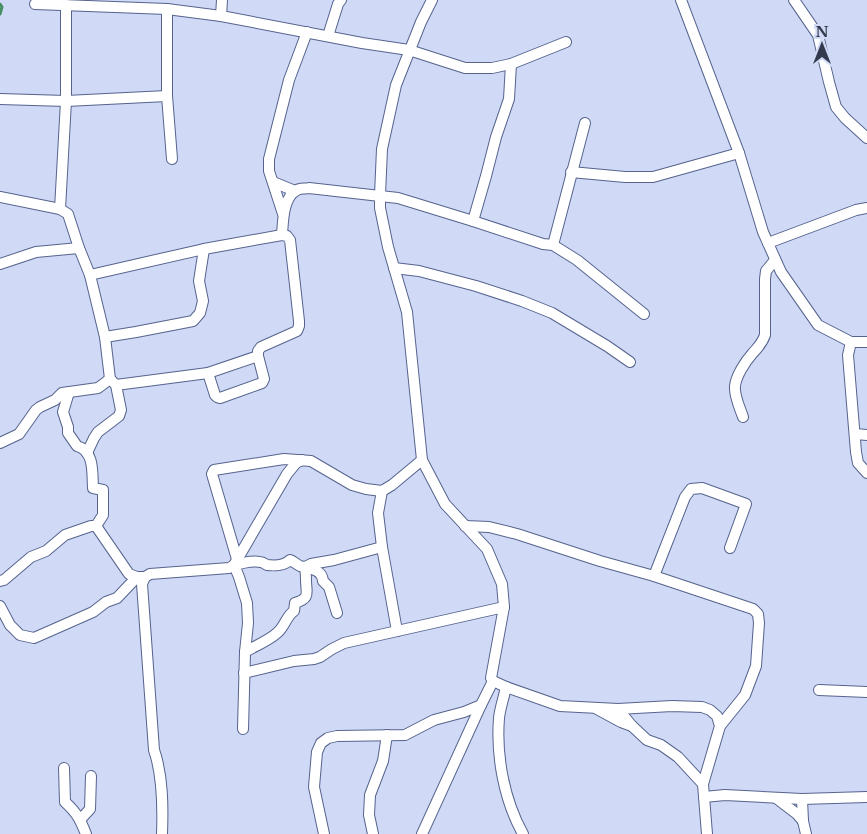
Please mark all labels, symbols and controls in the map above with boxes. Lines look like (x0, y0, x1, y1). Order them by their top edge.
north arrow (797, 20, 847, 70)
text: N (815, 23, 829, 41)

